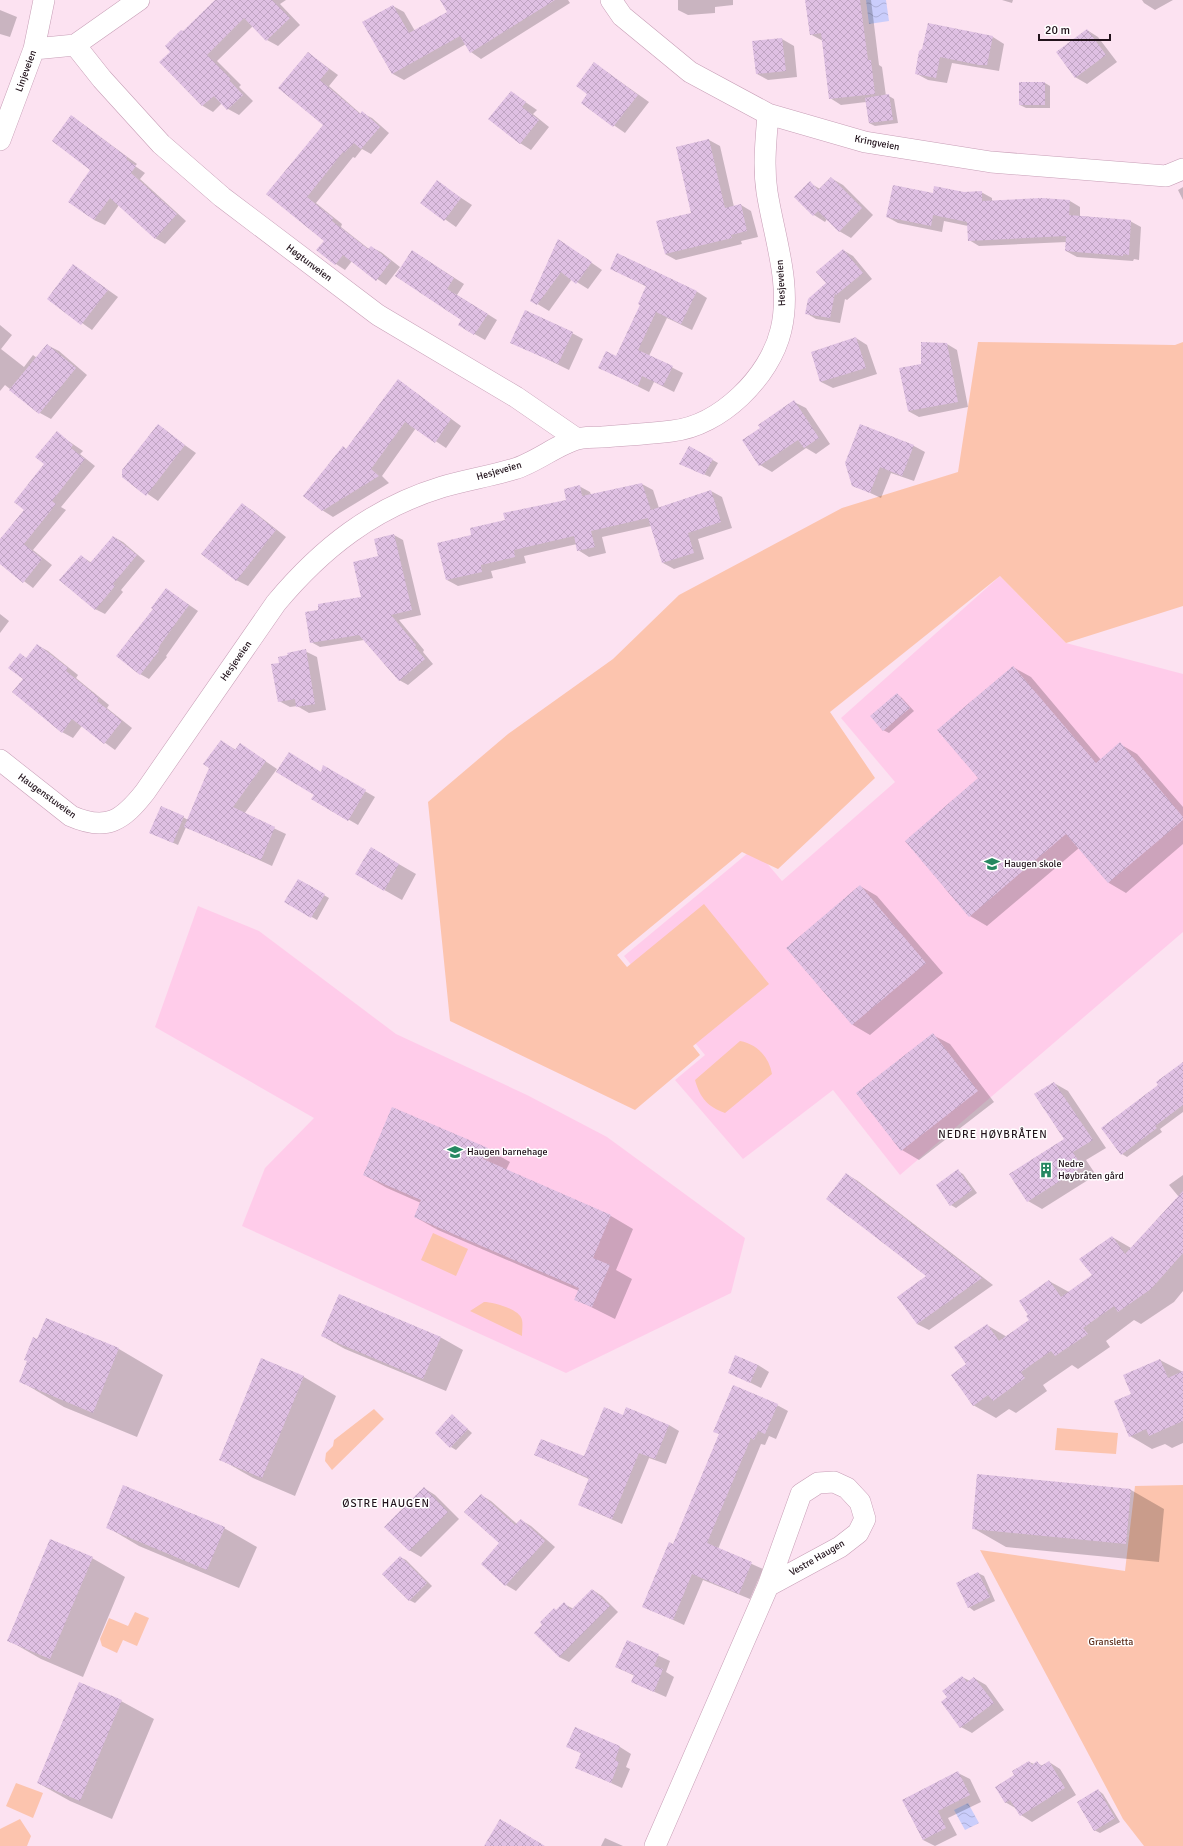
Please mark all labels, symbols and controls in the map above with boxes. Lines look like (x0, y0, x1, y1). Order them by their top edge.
scale bar (1039, 16, 1110, 42)
text: 20 m (1045, 23, 1070, 38)
street label: Linjeveien (13, 49, 39, 93)
street label: Kringveien (853, 133, 901, 153)
street label: Høgtunveien (284, 242, 334, 284)
street label: Hesjeveien (774, 260, 788, 306)
street label: Hesjeveien (475, 459, 523, 483)
street label: Hesjeveien (218, 639, 254, 683)
street label: Haugenstuveien (16, 771, 78, 821)
school or university icon: Haugen skole (983, 855, 1001, 873)
place label: Haugen skole (1004, 858, 1061, 870)
district label: NEDRE HØYBRÅTEN (938, 1127, 1048, 1141)
school or university icon: Haugen barnehage (446, 1143, 464, 1161)
place label: Haugen barnehage (467, 1146, 547, 1158)
place label: Nedre Høybråten gård (1058, 1158, 1124, 1182)
building icon: Nedre Høybråten gård (1037, 1161, 1055, 1179)
district label: ØSTRE HAUGEN (342, 1497, 430, 1510)
street label: Vestre Haugen (787, 1537, 847, 1579)
park label: Gransletta (1089, 1636, 1133, 1648)

